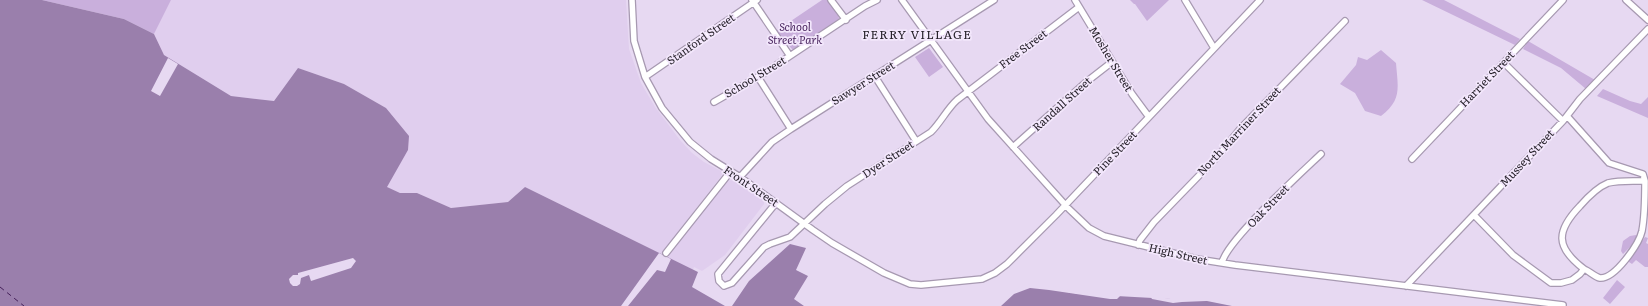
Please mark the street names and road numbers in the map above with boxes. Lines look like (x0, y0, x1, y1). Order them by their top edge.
street label: Stanford Street (663, 8, 738, 68)
street label: Mosher Street (1086, 23, 1138, 95)
street label: Free Street (995, 24, 1050, 72)
street label: Harriet Street (1455, 46, 1518, 110)
street label: School Street (721, 51, 789, 101)
street label: Sawyer Street (828, 56, 898, 108)
street label: Randall Street (1028, 72, 1095, 134)
street label: North Marriner Street (1193, 82, 1284, 178)
street label: Mussey Street (1496, 125, 1557, 189)
street label: Pine Street (1089, 126, 1140, 178)
street label: Dyer Street (858, 135, 917, 181)
street label: Front Street (721, 161, 783, 210)
street label: Oak Street (1243, 180, 1292, 231)
street label: High Street (1147, 238, 1210, 268)

